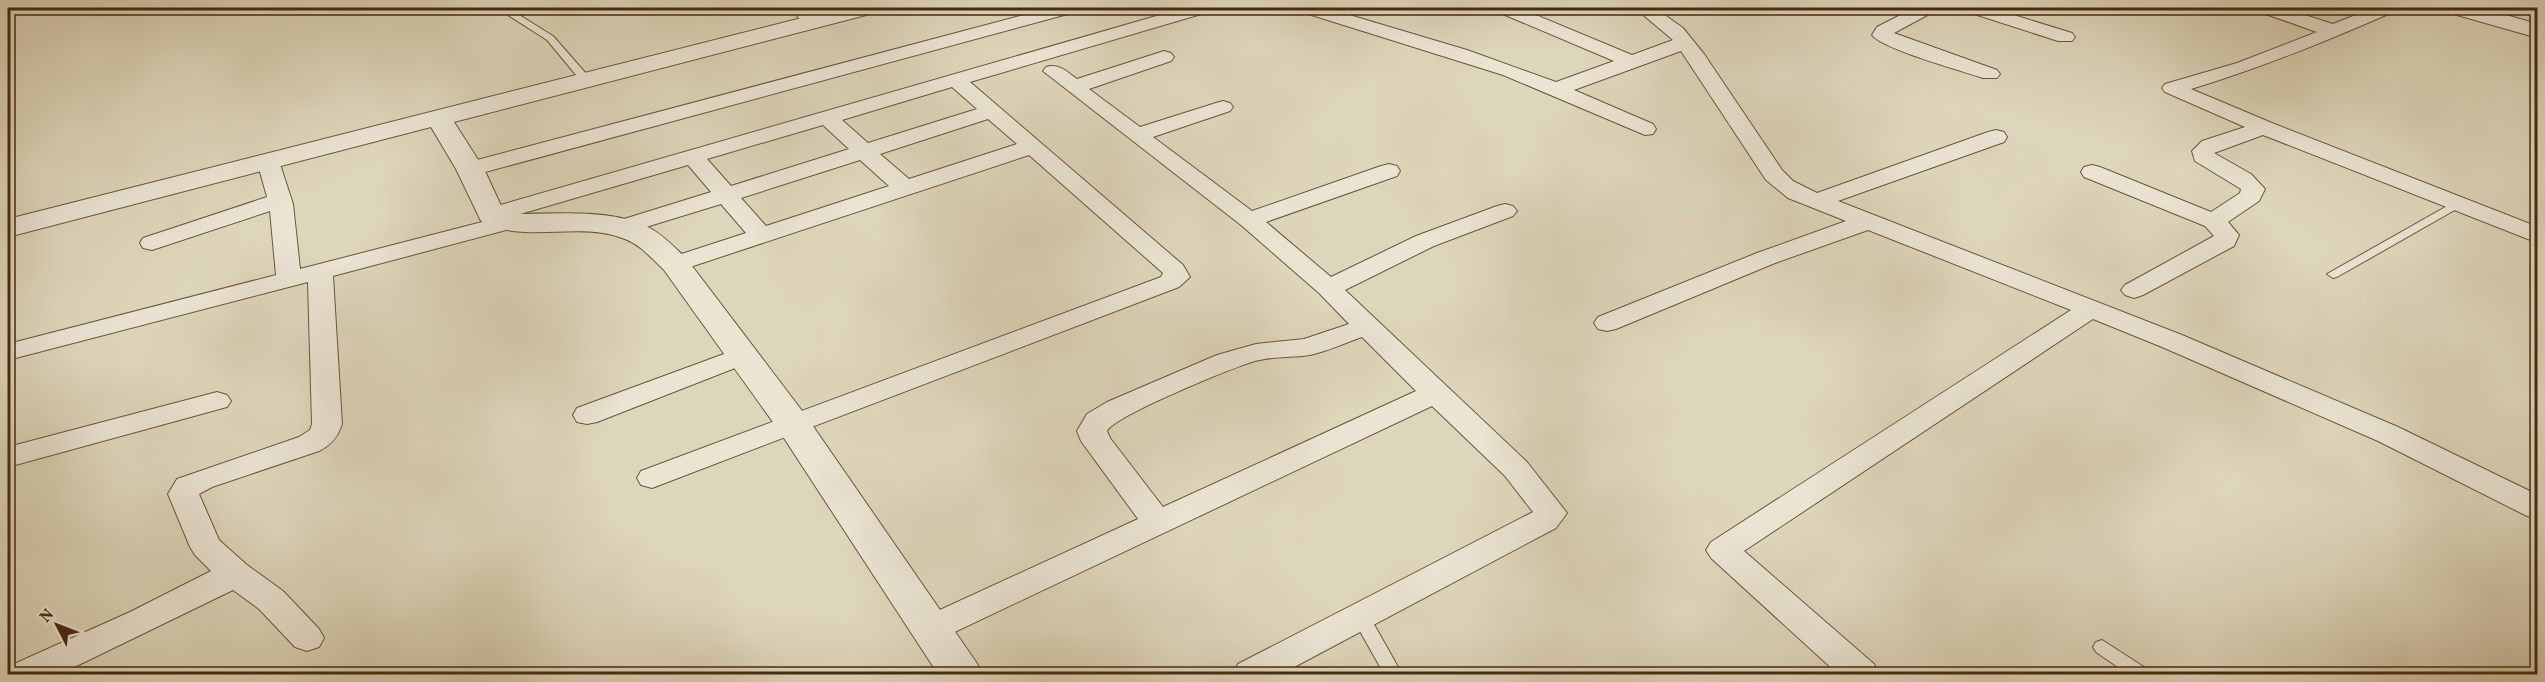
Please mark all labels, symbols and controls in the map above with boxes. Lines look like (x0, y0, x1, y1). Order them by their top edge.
north arrow (27, 595, 87, 655)
text: N (35, 604, 60, 628)

